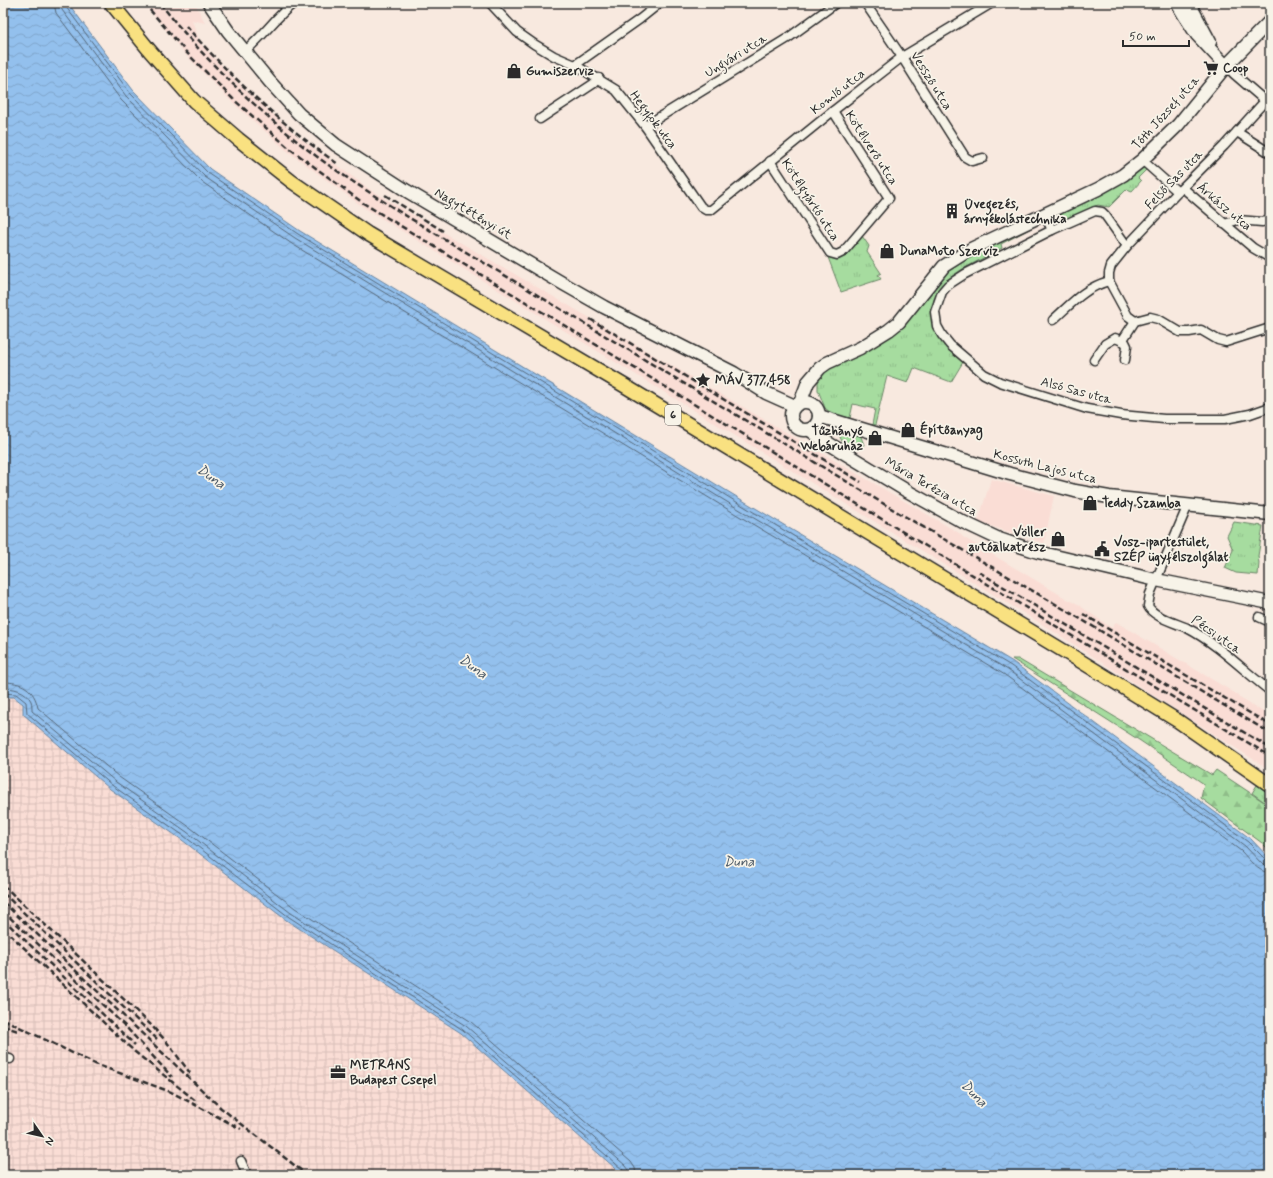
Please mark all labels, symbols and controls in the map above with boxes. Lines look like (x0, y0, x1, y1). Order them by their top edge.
scale bar (1123, 22, 1189, 48)
text: 50 m (1129, 29, 1156, 45)
street label: Ungvári utca (702, 30, 771, 83)
street label: Vessző utca (906, 48, 956, 114)
supermarket icon: Coop (1202, 59, 1220, 77)
place label: Coop (1223, 60, 1249, 77)
shop icon: Gumiszerviz (505, 62, 523, 80)
place label: Gumiszerviz (526, 63, 594, 80)
street label: Komló utca (807, 65, 869, 119)
street label: Tóth József utca (1128, 72, 1204, 154)
street label: Hegyfok utca (624, 88, 680, 154)
street label: Kötélverő utca (841, 108, 901, 188)
street label: Felső Sas utca (1141, 146, 1207, 213)
street label: Kötélgyártó utca (775, 156, 843, 245)
street label: Árkász utca (1193, 178, 1256, 235)
street label: Nagytétényi út (430, 184, 515, 246)
place label: Üvegezés, árnyékolástechnika (964, 196, 1067, 228)
building icon: Üvegezés, árnyékolástechnika (943, 202, 961, 220)
shop icon: DunaMoto Szerviz (878, 242, 896, 260)
place label: DunaMoto Szerviz (899, 243, 999, 260)
place icon: MÁV 377,458 (694, 371, 712, 389)
place label: MÁV 377,458 (715, 371, 791, 389)
street label: Alsó Sas utca (1039, 373, 1114, 409)
road number: 6 (665, 405, 681, 425)
shop icon: Építőanyag (899, 421, 917, 439)
place label: Építőanyag (920, 421, 983, 441)
place label: Tűzhányó Webáruház (799, 423, 864, 455)
shop icon: Tűzhányó Webáruház (866, 429, 884, 447)
street label: Kossuth Lajos utca (992, 446, 1099, 488)
street label: Mária Terézia utca (882, 454, 981, 521)
water label: Duna (193, 461, 229, 493)
shop icon: Teddy Szamba (1081, 494, 1099, 512)
place label: Teddy Szamba (1102, 495, 1181, 512)
place label: Völler autóalkatrész (968, 524, 1047, 556)
shop icon: Völler autóalkatrész (1049, 530, 1067, 548)
place label: Vosz-ipartestület, SZÉP ügyfélszolgálat (1114, 534, 1228, 569)
public building icon: Vosz-ipartestület, SZÉP ügyfélszolgálat (1093, 540, 1111, 558)
street label: Pécsi utca (1188, 612, 1244, 658)
water label: Duna (455, 651, 491, 683)
water label: Duna (724, 853, 754, 871)
place label: METRANS Budapest Csepel (350, 1057, 436, 1089)
office icon: METRANS Budapest Csepel (329, 1063, 347, 1081)
water label: Duna (957, 1077, 991, 1111)
north arrow (22, 1116, 62, 1156)
text: N (42, 1134, 57, 1148)

